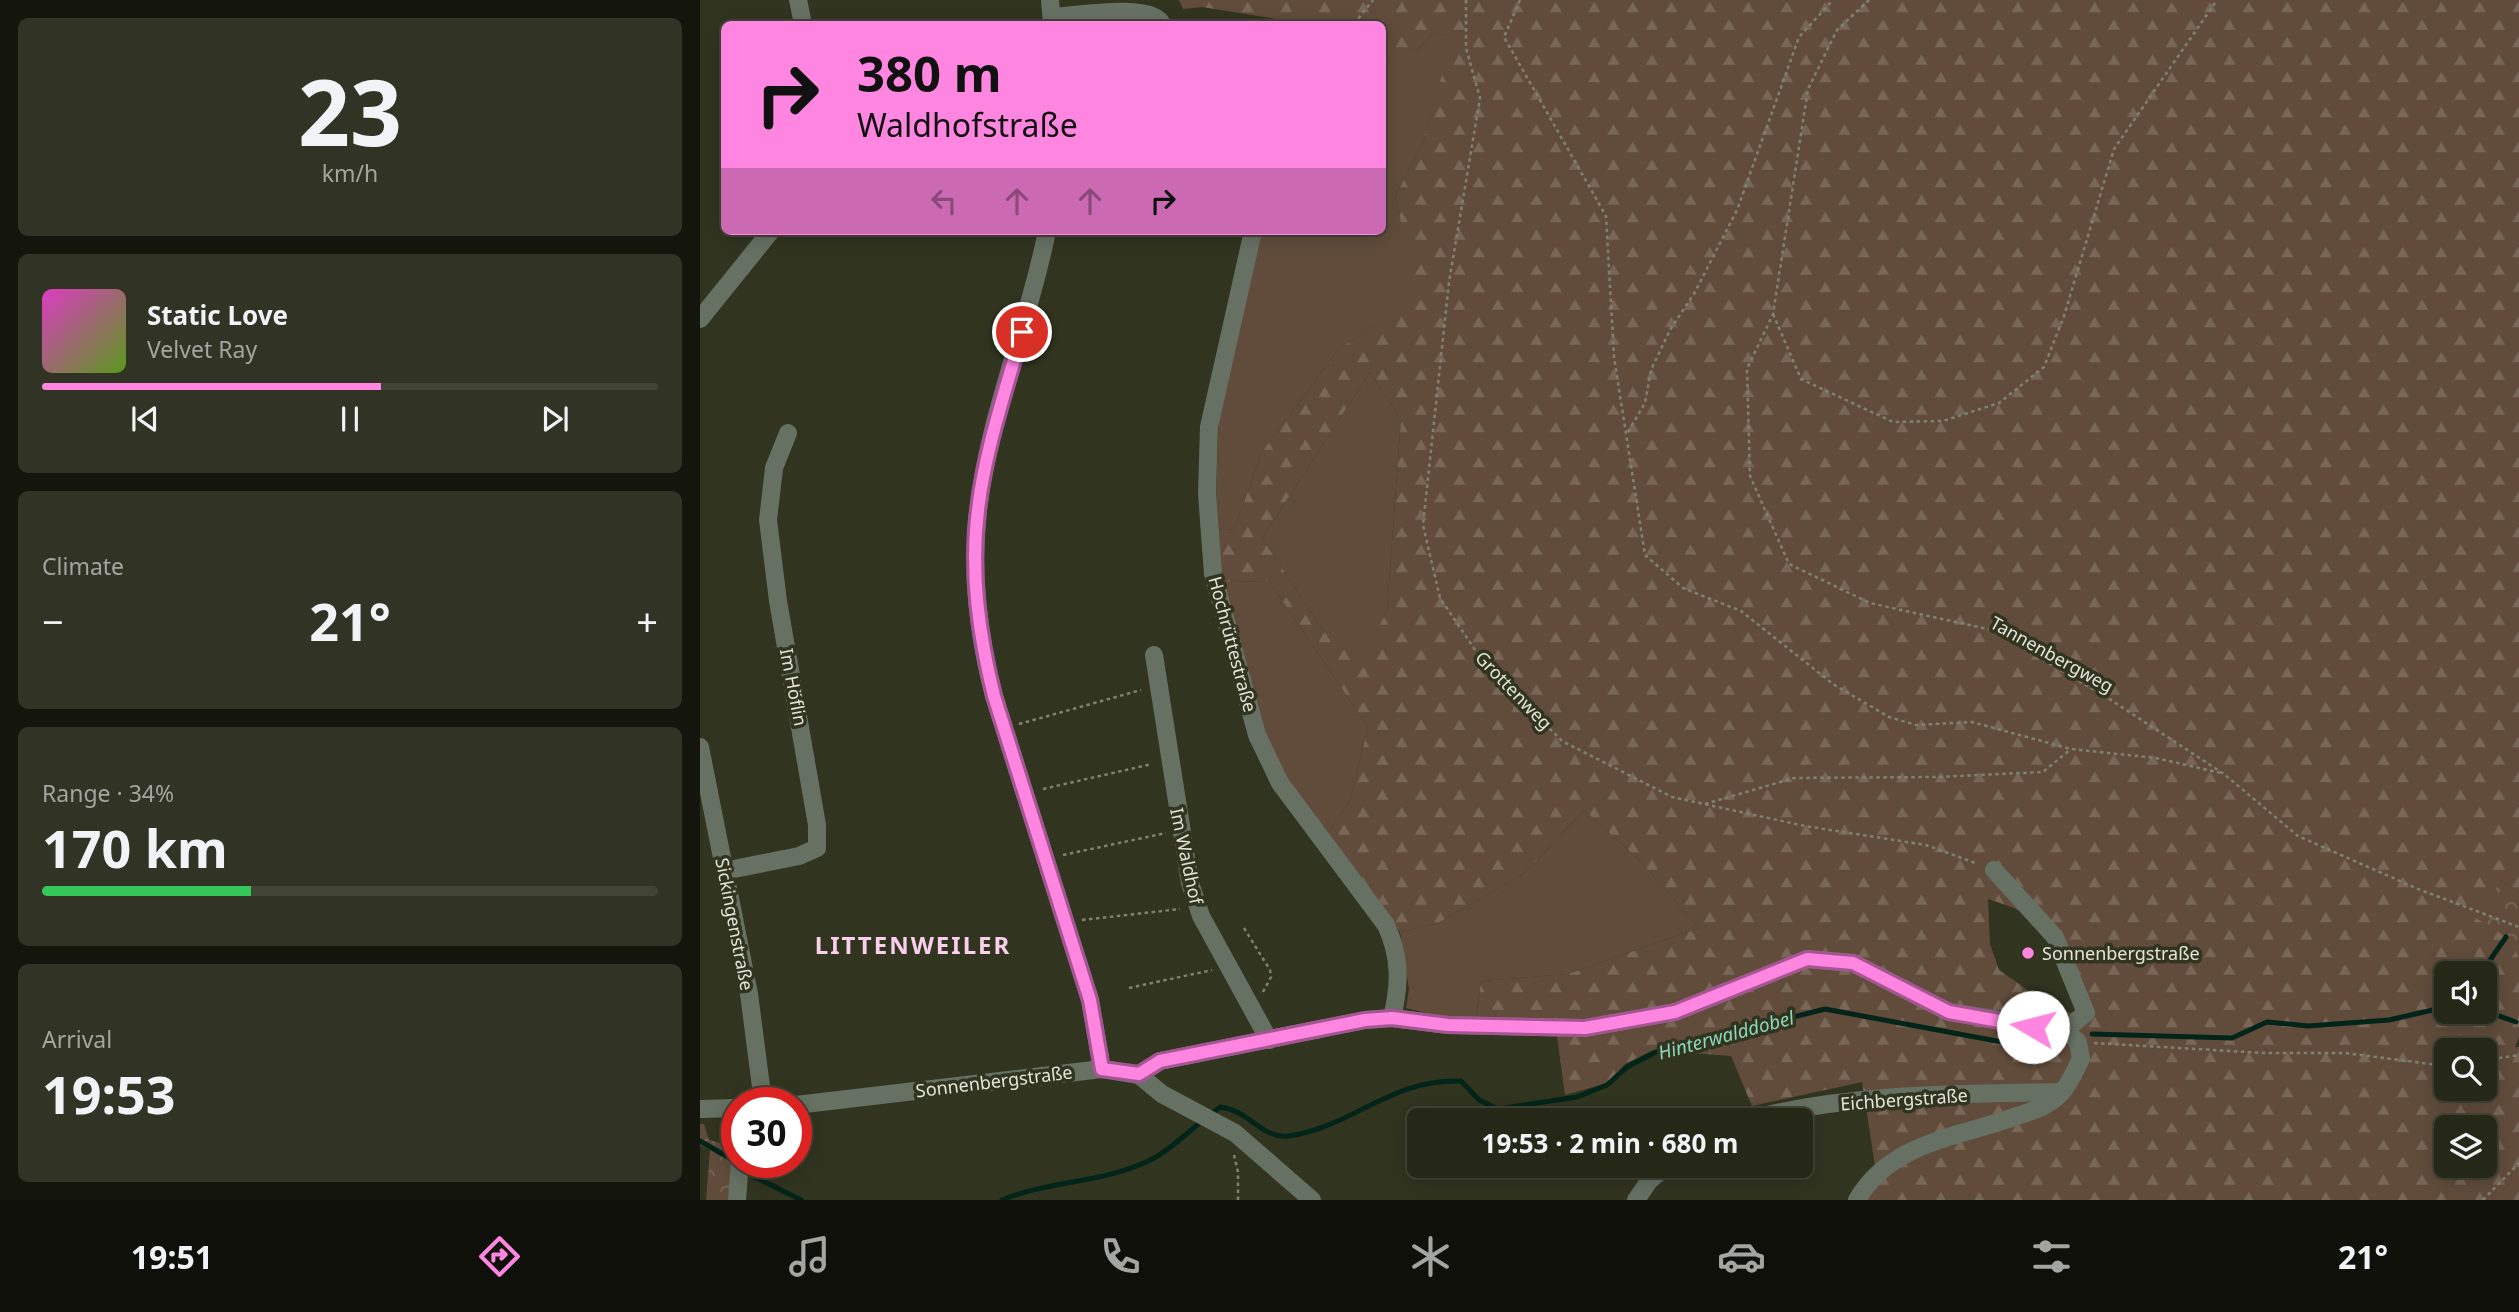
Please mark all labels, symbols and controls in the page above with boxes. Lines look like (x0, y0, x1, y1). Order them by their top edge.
text: 380 m (857, 40, 1002, 106)
text: 23 (298, 49, 402, 173)
icon: right (742, 49, 833, 140)
text: Waldhofstraße (857, 103, 1078, 146)
text: km/h (322, 157, 378, 189)
icon: left (925, 182, 963, 220)
icon: ahead (998, 182, 1036, 220)
icon: ahead (1071, 182, 1109, 220)
icon: right (1144, 182, 1182, 220)
text: Static Love (147, 297, 288, 333)
pin (992, 302, 1052, 362)
icon: arrive (1003, 313, 1041, 351)
text: Velvet Ray (147, 333, 257, 365)
icon: previous (126, 400, 164, 438)
icon: pause (331, 400, 369, 438)
icon: next (536, 400, 574, 438)
text: Climate (42, 550, 124, 582)
street label: Hochrüttestraße (1203, 574, 1263, 714)
text: 21° (309, 585, 391, 656)
text: − (42, 595, 64, 647)
text: + (636, 595, 658, 647)
street label: Tannenbergweg (1986, 610, 2118, 698)
street label: Grottenweg (1470, 645, 1558, 735)
street label: Im Höflin (775, 646, 813, 728)
text: Range · 34% (42, 777, 174, 809)
street label: Im Waldhof (1165, 806, 1209, 907)
text: 170 km (42, 812, 228, 883)
street label: Sickingenstraße (710, 856, 760, 992)
district label: LITTENWEILER (815, 928, 1011, 961)
place label: Sonnenbergstraße (2042, 941, 2200, 965)
marker: Sonnenbergstraße (2020, 945, 2036, 961)
map controls (2434, 961, 2497, 1178)
button: sound (2434, 961, 2497, 1024)
position arrow (1996, 990, 2070, 1064)
water label: Hinterwalddobel (1655, 1004, 1798, 1066)
text: Arrival (42, 1023, 112, 1055)
button: search (2434, 1038, 2497, 1101)
text: 19:53 (42, 1058, 176, 1129)
street label: Sonnenbergstraße (914, 1059, 1074, 1103)
street label: Eichbergstraße (1839, 1083, 1969, 1115)
speed limit sign: 30 (721, 1087, 812, 1178)
button: layers (2434, 1115, 2497, 1178)
text: 19:53 · 2 min · 680 m (1482, 1125, 1738, 1161)
icon: directions (475, 1232, 524, 1281)
icon: music (785, 1232, 834, 1281)
icon: phone (1096, 1232, 1145, 1281)
icon: climate (1406, 1232, 1455, 1281)
icon: car (1717, 1232, 1766, 1281)
icon: filters (2027, 1232, 2076, 1281)
text: 19:51 (131, 1235, 213, 1278)
text: 21° (2338, 1235, 2388, 1278)

